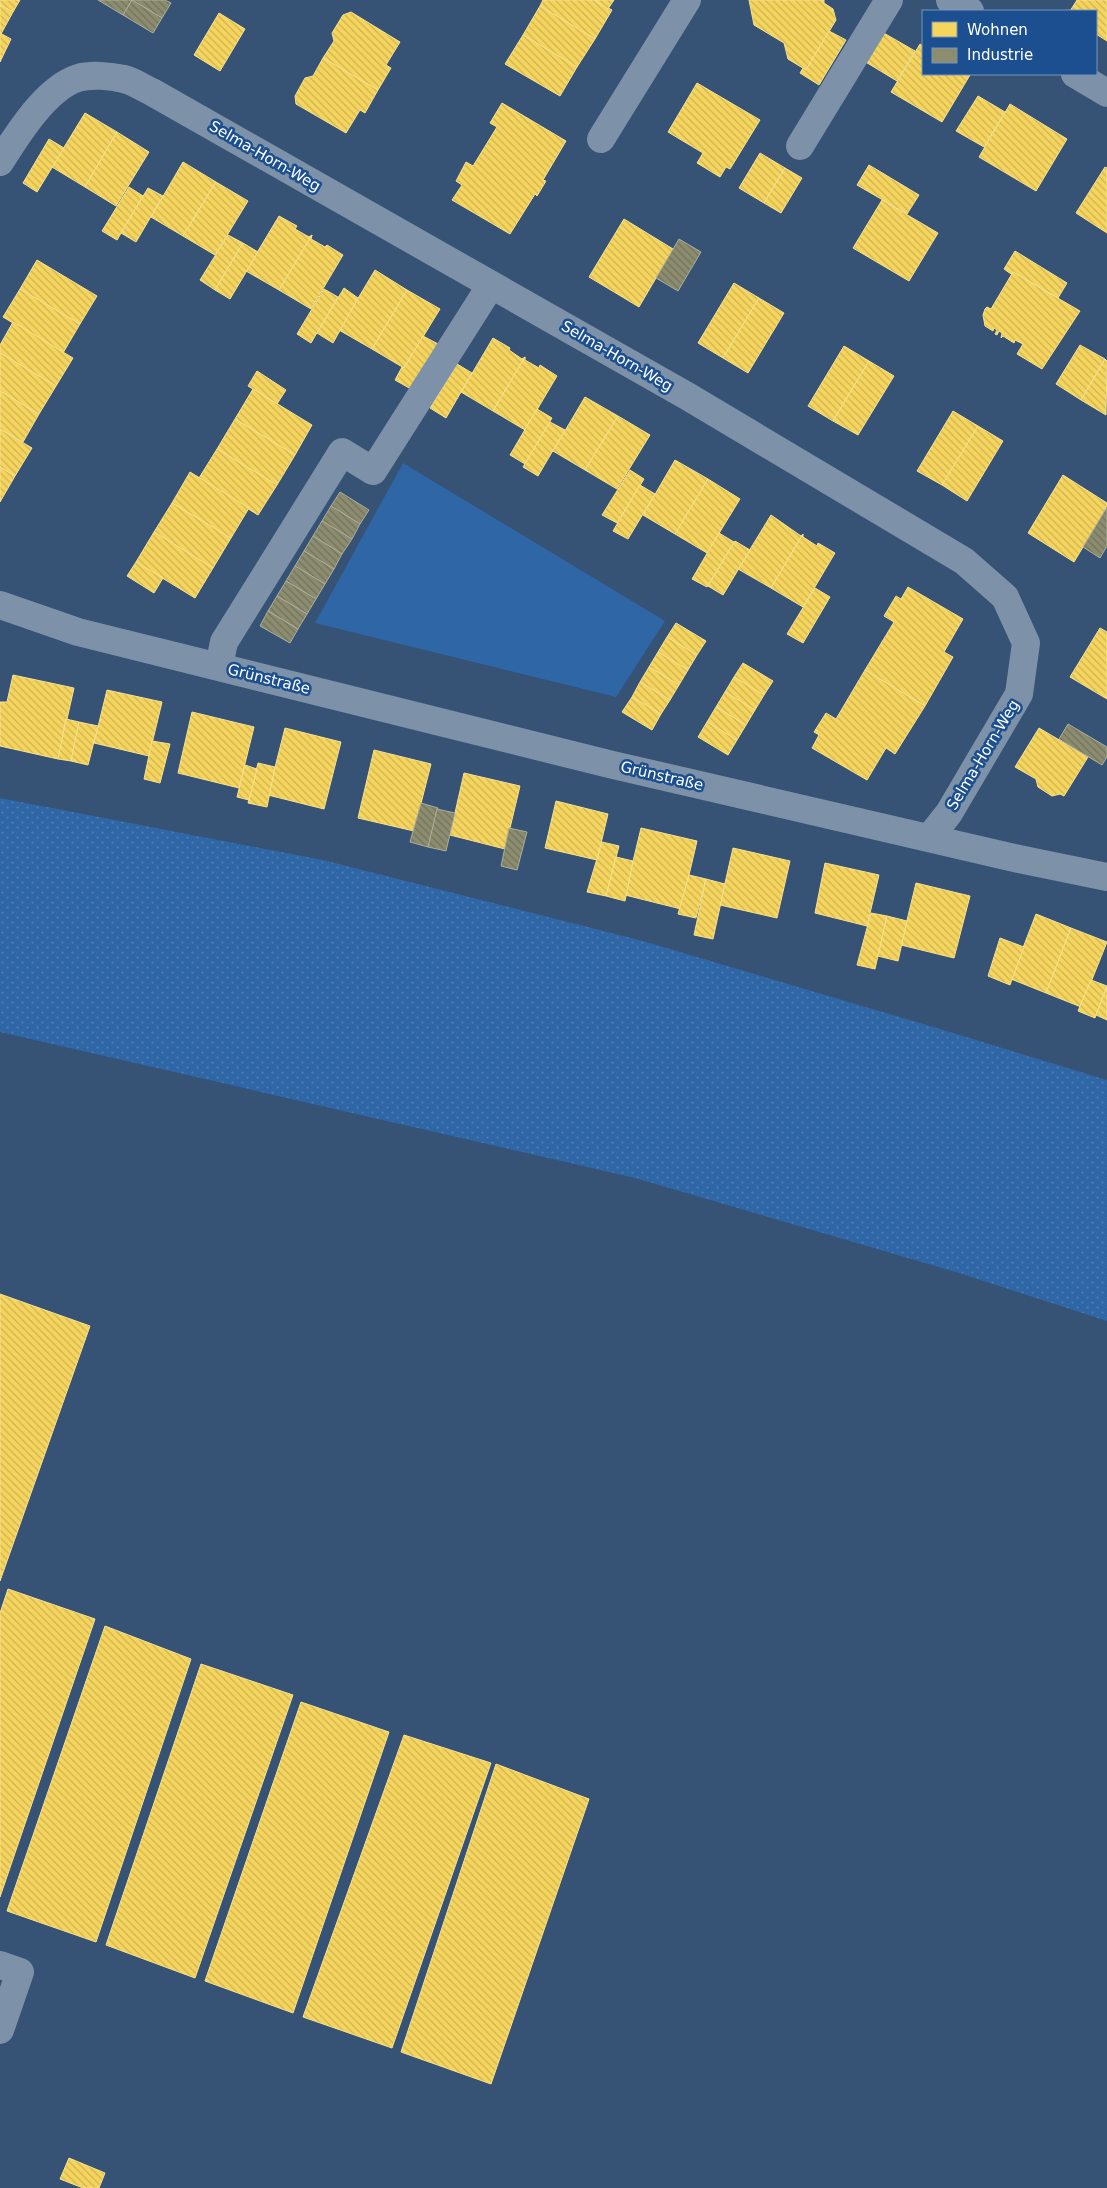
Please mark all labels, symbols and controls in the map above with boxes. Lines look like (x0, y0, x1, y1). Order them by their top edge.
legend (922, 10, 1097, 75)
text: Wohnen (967, 21, 1028, 39)
text: Industrie (967, 46, 1033, 64)
street label: Selma-Horn-Weg (206, 117, 324, 195)
street label: Selma-Horn-Weg (558, 317, 676, 395)
street label: Grünstraße (226, 660, 312, 698)
street label: Selma-Horn-Weg (943, 697, 1023, 813)
street label: Grünstraße (619, 758, 705, 794)

